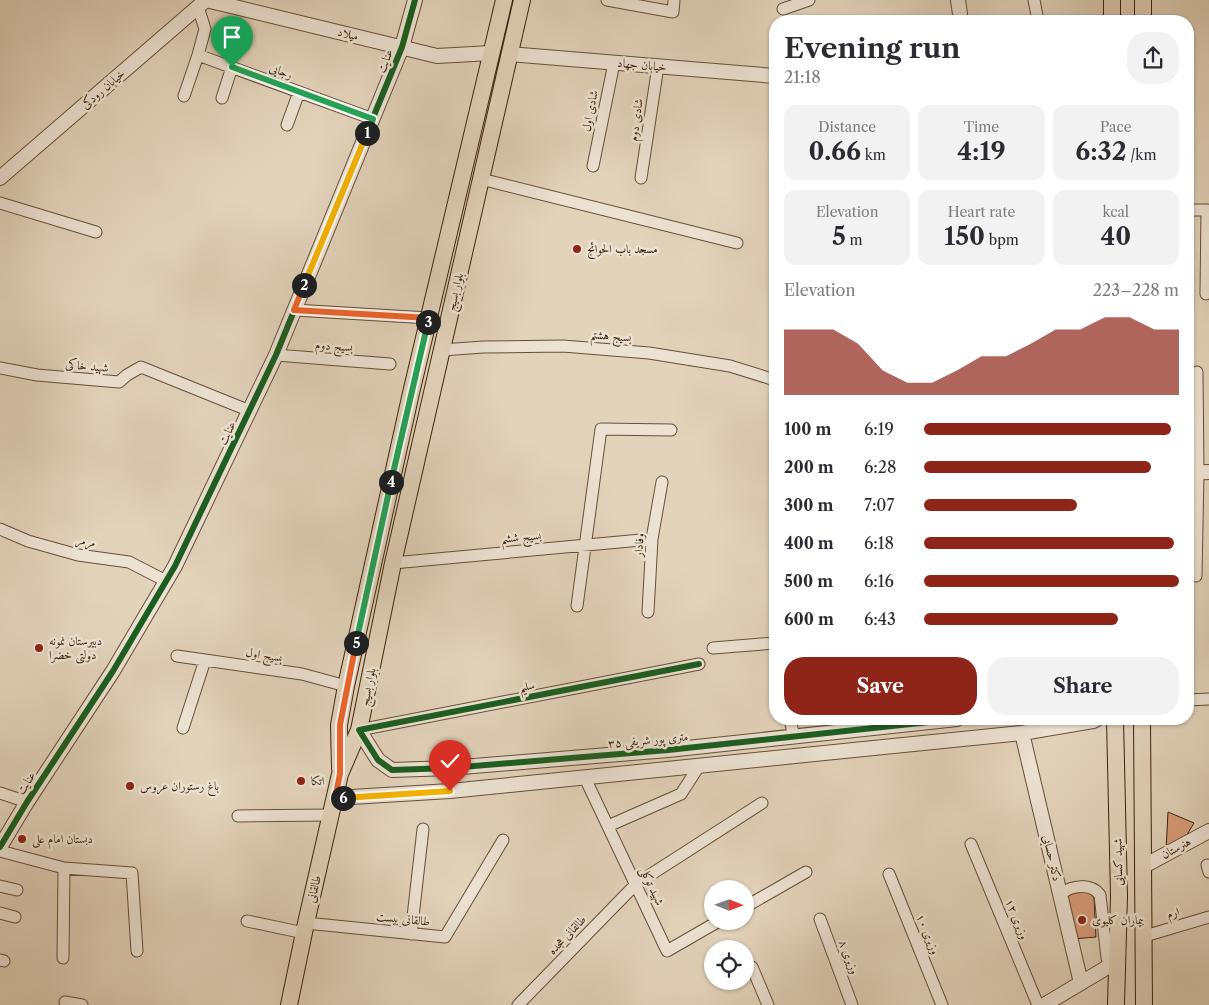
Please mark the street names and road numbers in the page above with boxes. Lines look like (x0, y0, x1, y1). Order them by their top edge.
street label: میلاد (336, 24, 360, 43)
street label: عنایت (373, 47, 397, 75)
street label: خیابان جهاد (617, 55, 667, 74)
street label: رجایی (267, 59, 295, 83)
street label: خیابان رودکی (78, 65, 128, 112)
street label: شادی اول (578, 89, 602, 133)
street label: شادی دوم (625, 97, 650, 143)
street label: بلوار بسیج (443, 271, 470, 313)
street label: بسیج هشتم (589, 326, 633, 350)
street label: بسيج دوم (314, 337, 354, 358)
street label: شهید خاکی (65, 356, 109, 376)
street label: عنایت (215, 418, 240, 447)
street label: بسیج ششم (500, 527, 543, 551)
street label: مرمر (75, 531, 97, 552)
street label: وفادار (630, 532, 648, 559)
street label: بسیج اول (244, 644, 284, 669)
street label: بلوار بسیج (356, 666, 383, 708)
street label: سلیم (518, 677, 537, 699)
street label: ۳۵ متری پور شریفی (607, 729, 689, 752)
street label: عنایت (13, 768, 39, 798)
street label: دکتر حسابی (1038, 833, 1065, 883)
street label: هنرستان (1158, 834, 1193, 862)
street label: شهید کسایی (1110, 838, 1126, 886)
street label: شهید توکلی (635, 864, 668, 908)
street label: طالقانی (303, 873, 324, 904)
street label: وزيری ۱۲ (1002, 896, 1032, 942)
street label: ارم (1165, 903, 1183, 925)
street label: طالقانی بیست (375, 908, 431, 929)
street label: وزیری ۱۰ (913, 911, 943, 957)
street label: طالقانی هجده (544, 912, 589, 957)
street label: وزیری ۸ (835, 937, 863, 977)

